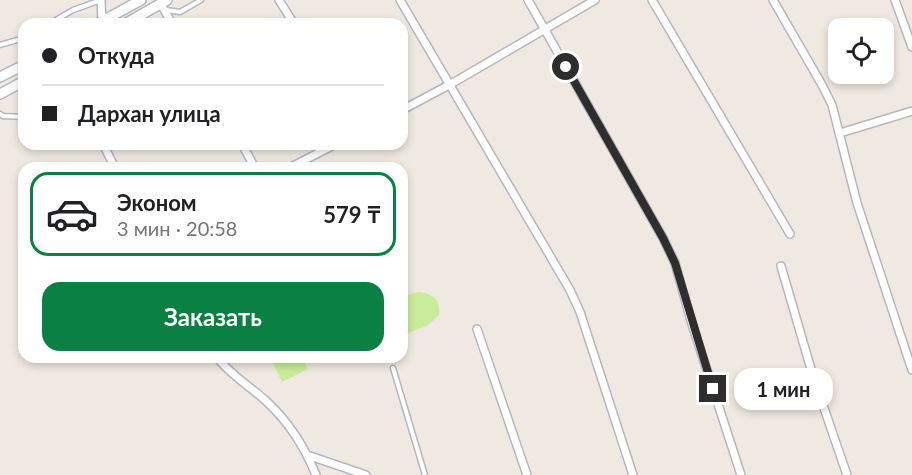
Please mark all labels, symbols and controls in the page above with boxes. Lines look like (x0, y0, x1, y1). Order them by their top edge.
map controls (828, 18, 894, 84)
button: locate (828, 18, 894, 84)
text: Откуда (78, 42, 155, 69)
route start (552, 53, 579, 80)
text: Дархан улица (78, 100, 221, 127)
icon: car (45, 187, 99, 241)
text: Эконом (117, 189, 197, 216)
text: 579 ₸ (323, 201, 381, 228)
text: 3 мин · 20:58 (117, 216, 237, 240)
button: Заказать (42, 282, 384, 351)
callout: 1 мин (734, 368, 833, 410)
route end (699, 375, 726, 402)
text: 1 мин (757, 377, 810, 401)

